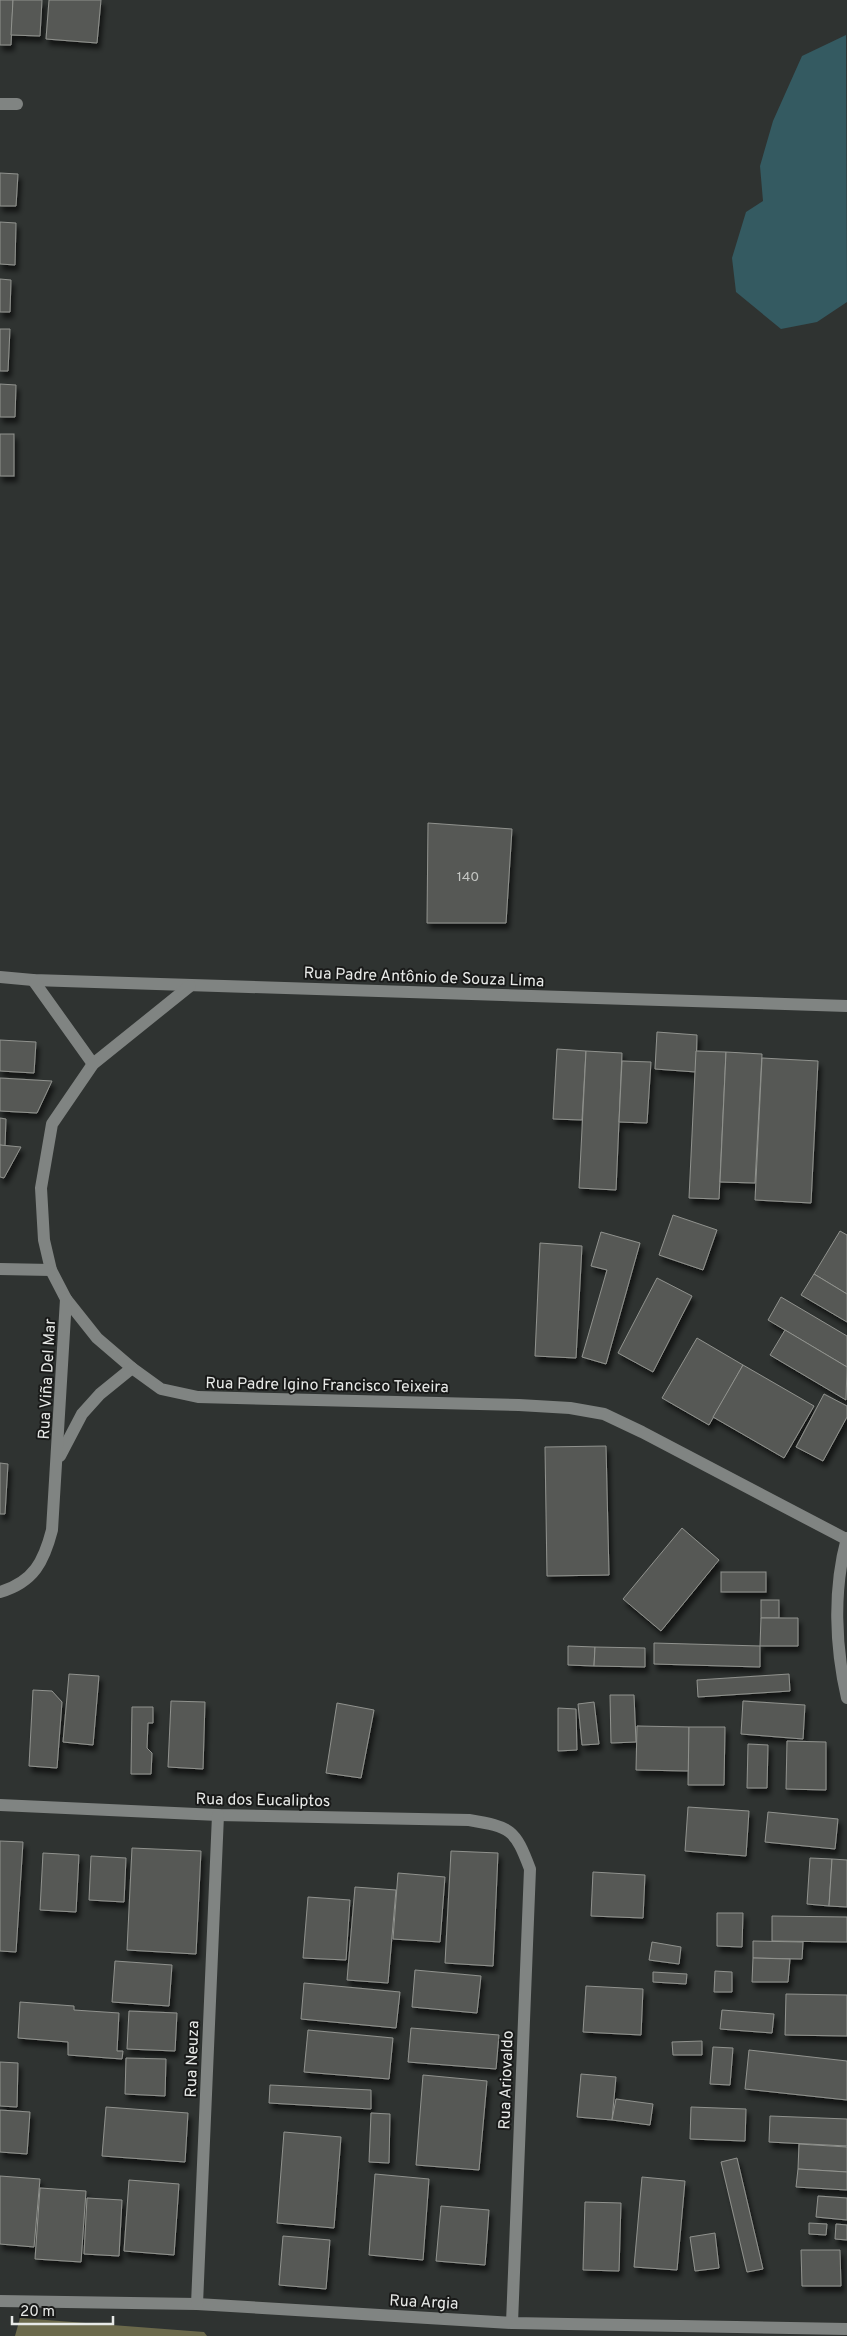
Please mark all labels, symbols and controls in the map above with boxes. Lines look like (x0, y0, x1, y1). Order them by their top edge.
house number: 140 (457, 869, 479, 886)
street label: Rua Padre Antônio de Souza Lima (303, 964, 545, 992)
street label: Rua Viña Del Mar (35, 1318, 61, 1440)
street label: Rua Padre Igino Francisco Teixeira (205, 1374, 449, 1398)
street label: Rua dos Eucaliptos (195, 1790, 331, 1812)
street label: Rua Neuza (182, 2020, 204, 2098)
street label: Rua Ariovaldo (495, 2030, 519, 2130)
street label: Rua Argia (389, 2291, 459, 2315)
scale bar (12, 2294, 114, 2326)
text: 20 m (20, 2303, 55, 2322)

